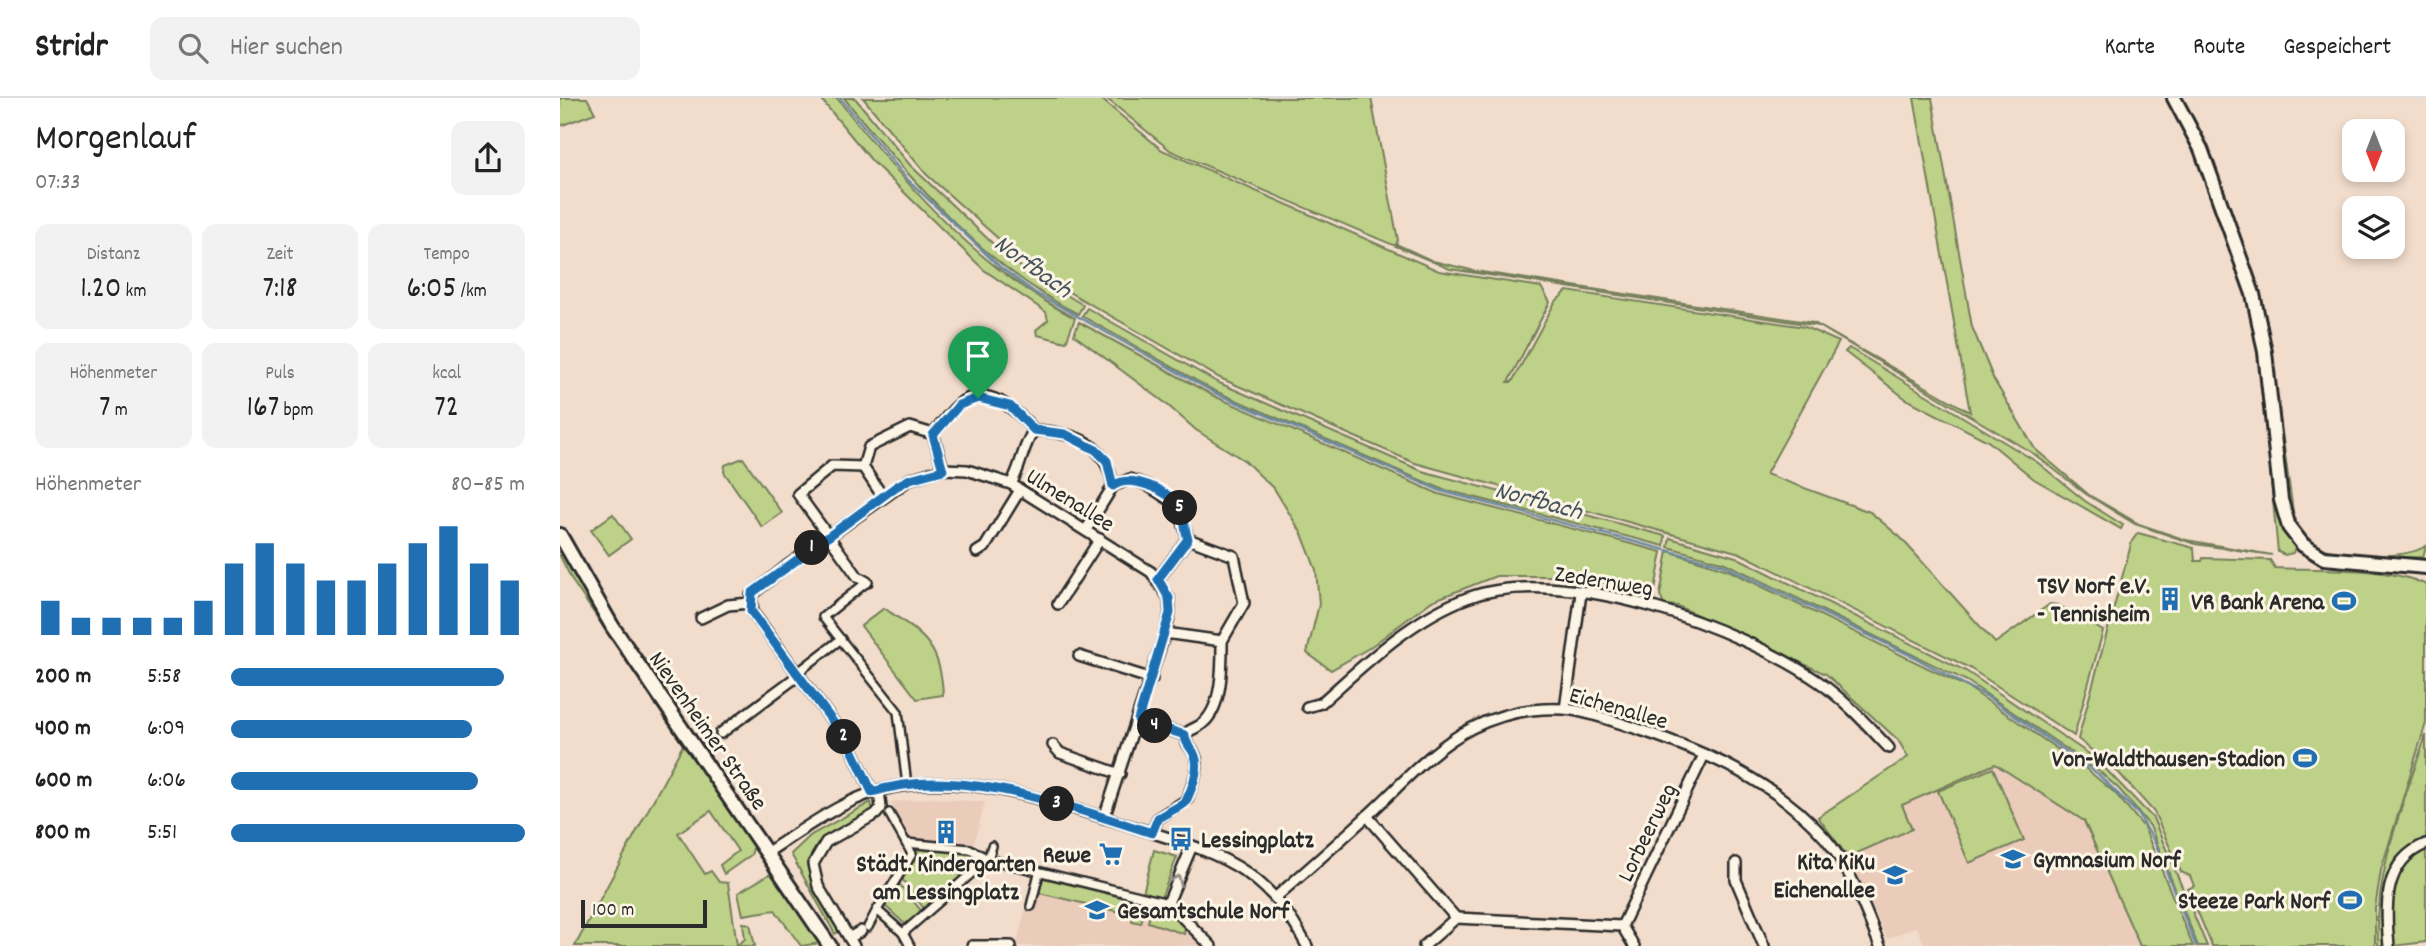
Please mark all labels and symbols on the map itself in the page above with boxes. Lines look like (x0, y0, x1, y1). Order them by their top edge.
north arrow (2342, 119, 2404, 182)
water label: Norfbach (985, 227, 1080, 310)
pin (948, 326, 1008, 398)
street label: Ulmenallee (1018, 461, 1120, 542)
water label: Norfbach (1490, 473, 1587, 532)
pin: 5 (1162, 490, 1198, 526)
pin: 1 (794, 531, 830, 566)
street label: Zedernweg (1552, 558, 1655, 608)
place label: TSV Norf e.V. - Tennisheim (2037, 571, 2150, 633)
building icon: TSV Norf e.V. - Tennisheim (2156, 585, 2184, 613)
place label: VR Bank Arena (2191, 587, 2325, 621)
sports icon: VR Bank Arena (2330, 587, 2358, 615)
street label: Nievenheimer Straße (639, 645, 774, 818)
street label: Eichenallee (1565, 680, 1672, 740)
pin: 4 (1138, 708, 1172, 744)
pin: 2 (826, 720, 862, 754)
place label: Von-Waldthausen-Stadion (2052, 744, 2285, 778)
sports icon: Von-Waldthausen-Stadion (2291, 744, 2319, 772)
street label: Lorbeerweg (1610, 778, 1687, 889)
pin: 3 (1040, 786, 1074, 822)
building icon: Städt. Kindergarten am Lessingplatz (932, 818, 960, 846)
bus stop icon: Lessingplatz (1167, 825, 1195, 853)
place label: Lessingplatz (1201, 825, 1314, 859)
place label: Rewe (1043, 840, 1091, 874)
supermarket icon: Rewe (1097, 840, 1125, 868)
school or university icon: Gymnasium Norf (1999, 845, 2027, 873)
place label: Gymnasium Norf (2033, 845, 2182, 879)
place label: Kita KiKu Eichenallee (1774, 847, 1875, 909)
place label: Städt. Kindergarten am Lessingplatz (856, 849, 1036, 911)
school or university icon: Kita KiKu Eichenallee (1881, 861, 1909, 889)
one-way arrow (1169, 875, 1183, 887)
place label: Steeze Park Norf (2178, 886, 2332, 920)
sports icon: Steeze Park Norf (2336, 886, 2364, 914)
school or university icon: Gesamtschule Norf (1083, 896, 1111, 924)
place label: Gesamtschule Norf (1117, 896, 1291, 930)
scale bar (581, 897, 707, 929)

